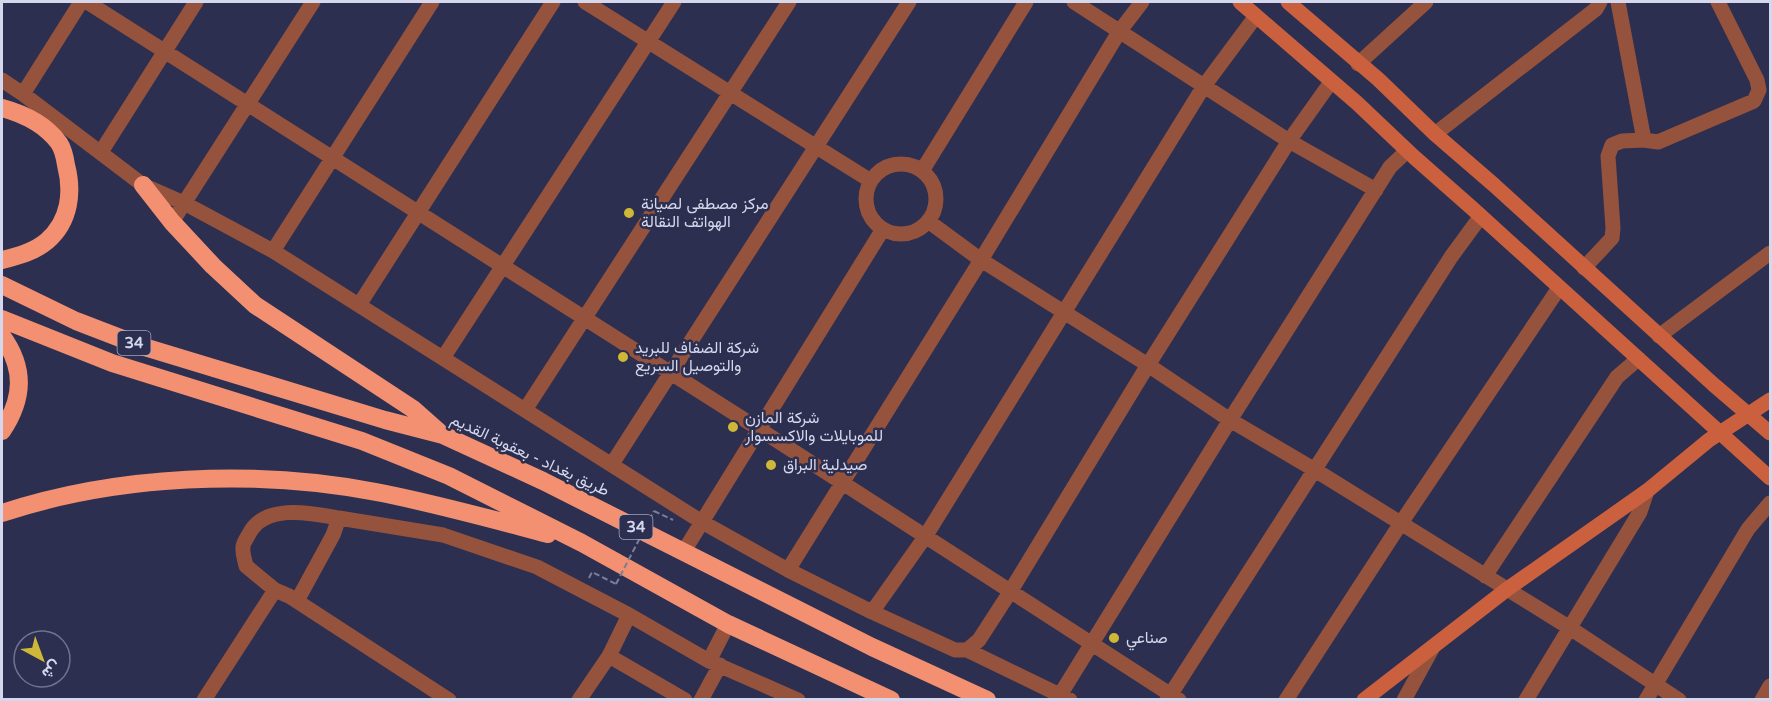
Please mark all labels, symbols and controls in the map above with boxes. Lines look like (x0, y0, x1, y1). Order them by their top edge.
place label: مركز مصطفى لصيانة الهواتف النقالة (641, 194, 768, 232)
marker: مركز مصطفى لصيانة الهواتف النقالة (622, 206, 636, 220)
road number: 34 (118, 331, 150, 355)
place label: شركة الضفاف للبريد والتوصيل السريع (635, 338, 759, 377)
marker: شركة الضفاف للبريد والتوصيل السريع (616, 350, 630, 364)
place label: شركة المازن للموبايلات والاكسسوار (744, 408, 883, 446)
street label: طريق بغداد - بعقوبة القديم (447, 409, 613, 501)
marker: شركة المازن للموبايلات والاكسسوار (726, 420, 740, 434)
place label: صيدلية البراق (783, 455, 867, 475)
marker: صيدلية البراق (764, 458, 778, 472)
road number: 34 (620, 515, 652, 539)
place label: صناعي (1126, 628, 1168, 651)
north arrow (12, 629, 72, 689)
marker: صناعي (1107, 631, 1121, 645)
text: ش (37, 656, 65, 683)

